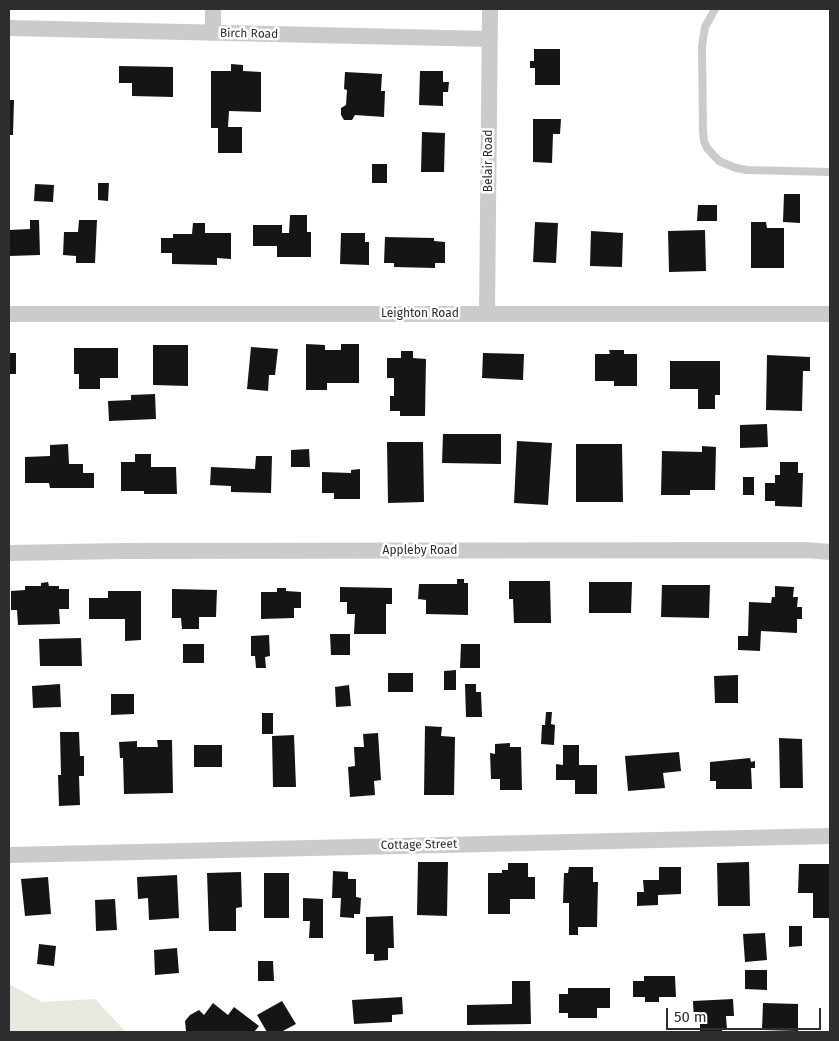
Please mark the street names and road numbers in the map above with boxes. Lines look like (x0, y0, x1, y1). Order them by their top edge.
street label: Birch Road (220, 26, 278, 42)
street label: Belair Road (482, 130, 496, 192)
street label: Leighton Road (381, 307, 459, 321)
street label: Appleby Road (383, 544, 457, 558)
street label: Cottage Street (380, 837, 458, 853)

